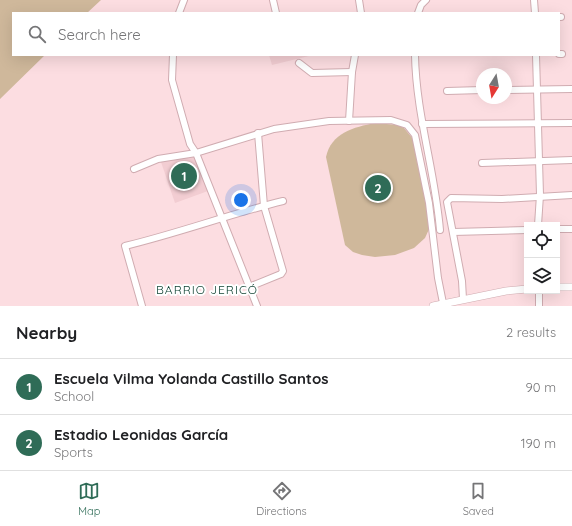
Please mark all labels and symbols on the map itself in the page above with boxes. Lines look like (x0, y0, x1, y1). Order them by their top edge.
north arrow (476, 68, 512, 104)
pin: 1 (171, 161, 197, 191)
pin: 2 (365, 173, 391, 203)
your location (231, 190, 251, 210)
district label: BARRIO JERICÓ (156, 282, 258, 297)

